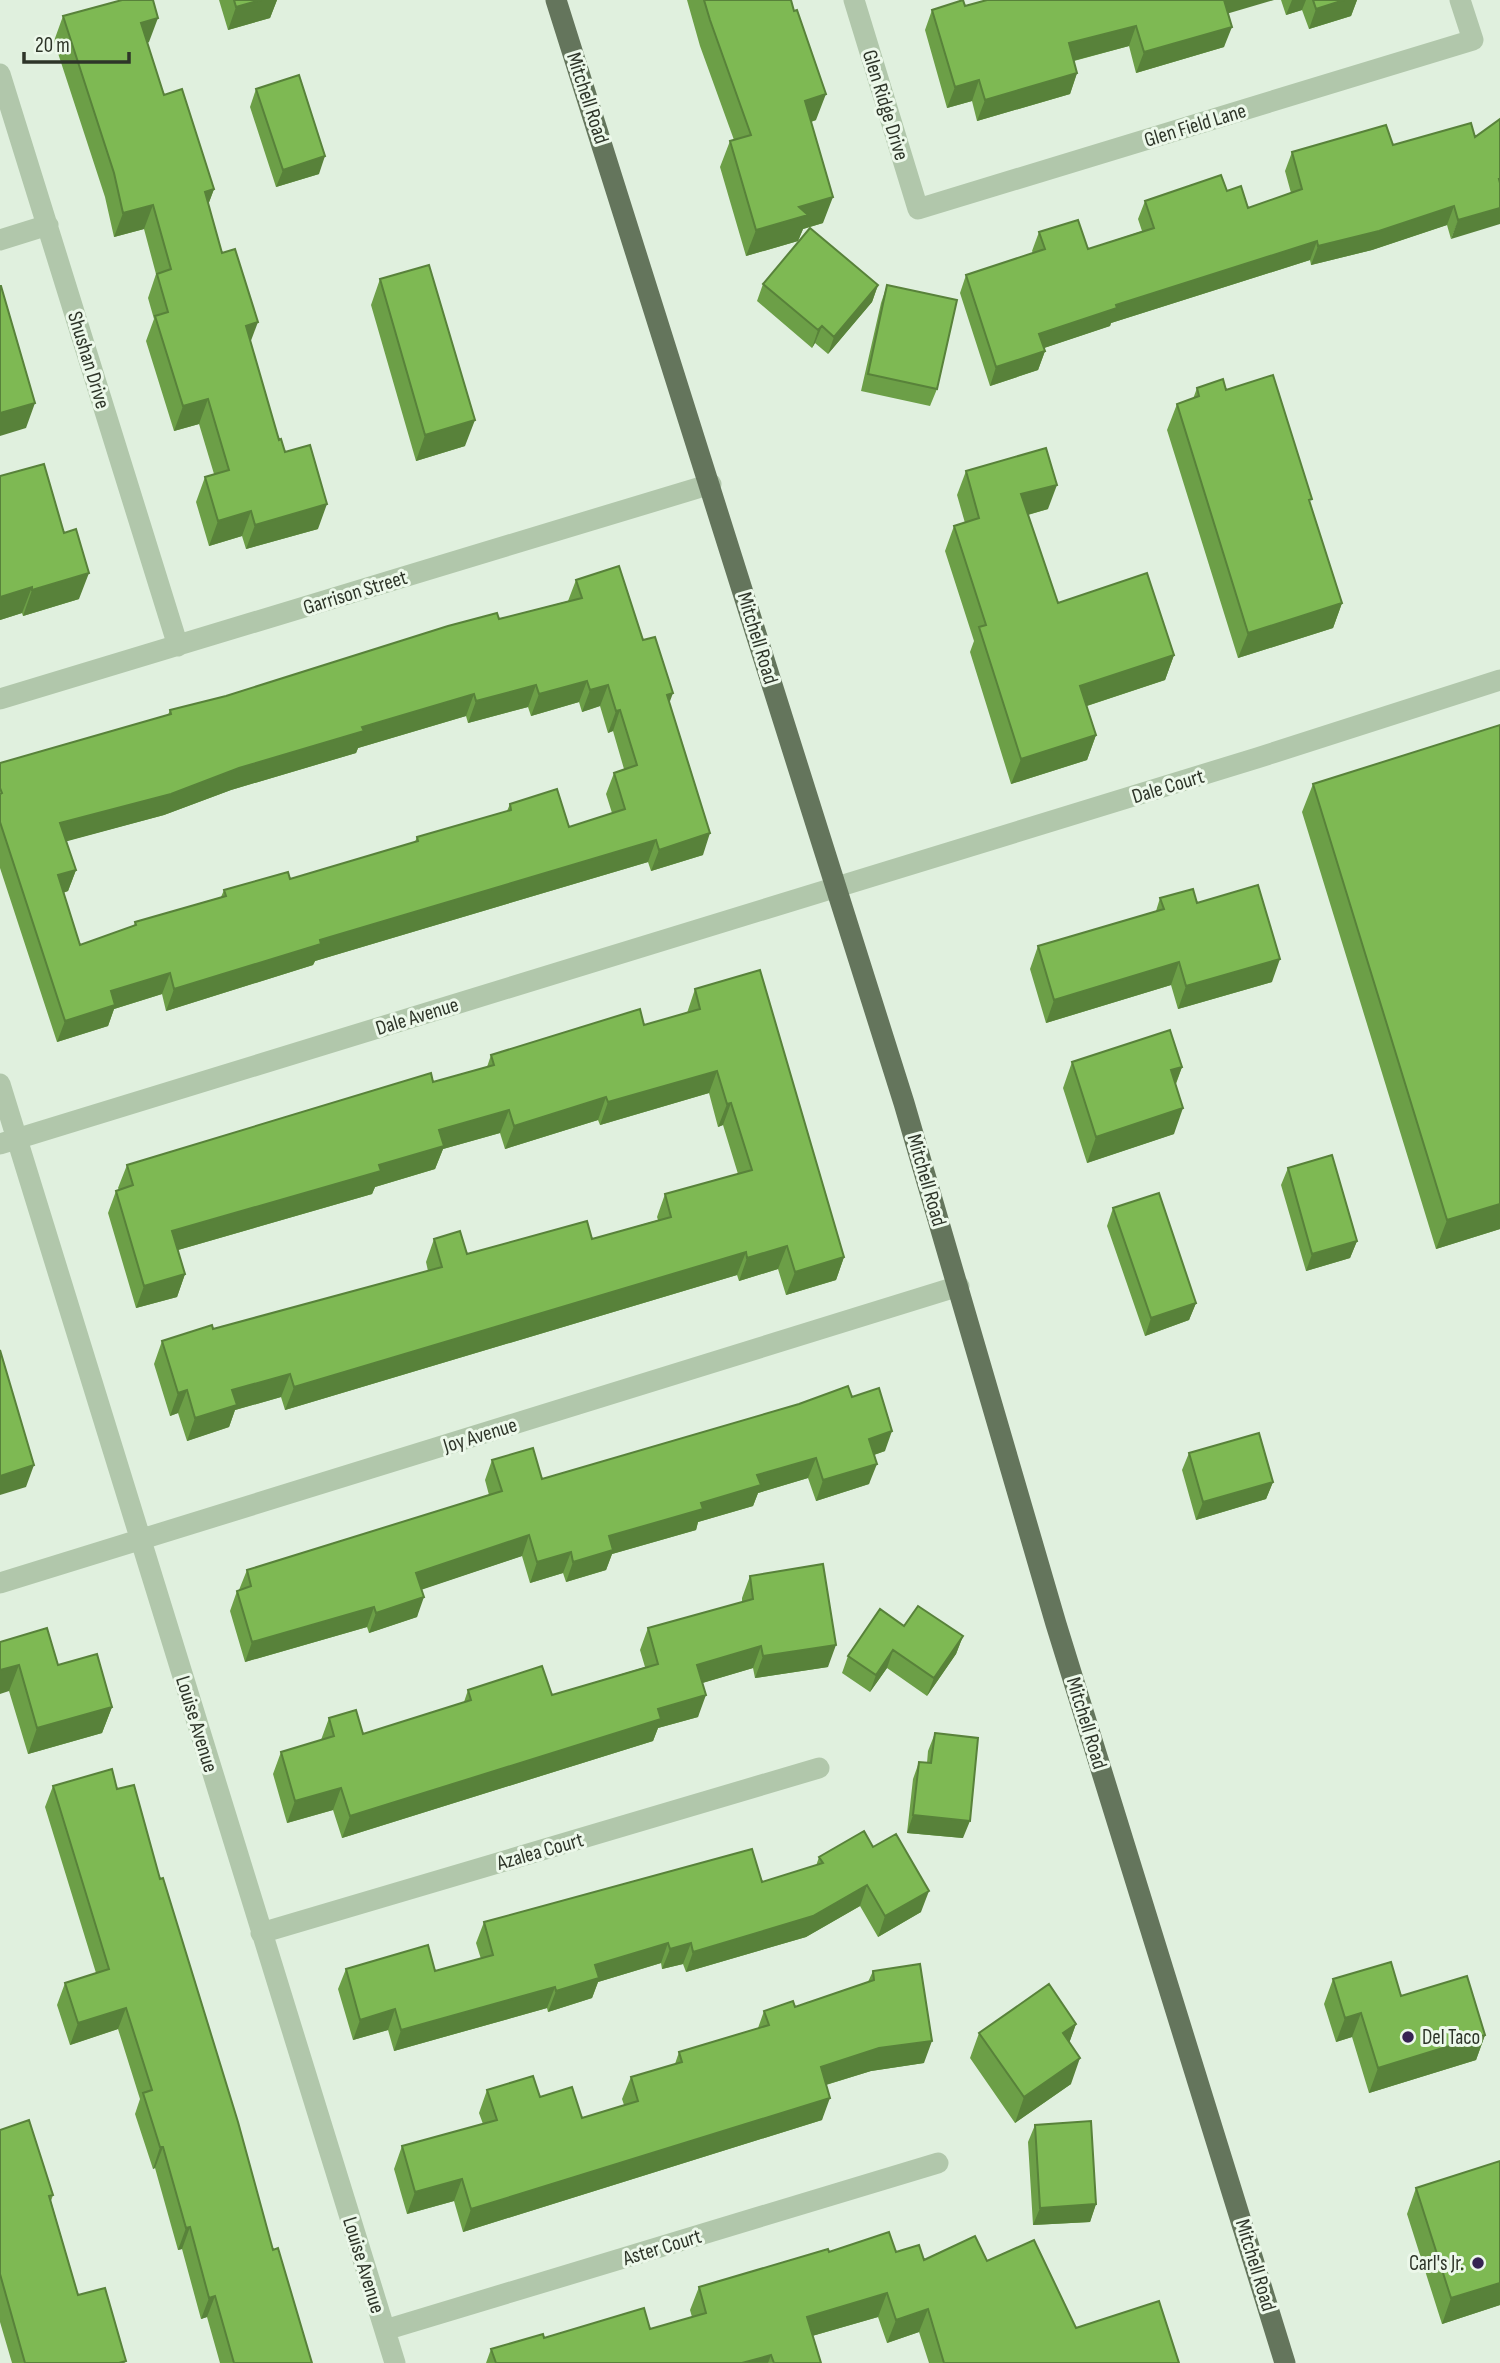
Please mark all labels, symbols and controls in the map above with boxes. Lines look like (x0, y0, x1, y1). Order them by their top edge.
scale bar (24, 21, 130, 65)
text: 20 m (35, 33, 70, 58)
street label: Glen Ridge Drive (857, 47, 914, 163)
street label: Mitchell Road (561, 49, 614, 147)
street label: Glen Field Lane (1141, 98, 1249, 153)
street label: Shushan Drive (62, 309, 115, 412)
street label: Garrison Street (300, 565, 410, 620)
street label: Mitchell Road (732, 589, 783, 687)
street label: Dale Court (1129, 764, 1207, 809)
street label: Dale Avenue (373, 992, 462, 1041)
street label: Mitchell Road (901, 1131, 952, 1229)
street label: Joy Avenue (439, 1412, 520, 1459)
street label: Louise Avenue (170, 1673, 223, 1775)
street label: Mitchell Road (1061, 1674, 1112, 1772)
street label: Azalea Court (493, 1827, 586, 1876)
place label: Del Taco (1422, 2025, 1480, 2050)
marker: Del Taco (1400, 2029, 1416, 2045)
street label: Louise Avenue (337, 2214, 390, 2316)
street label: Mitchell Road (1230, 2216, 1281, 2314)
street label: Aster Court (619, 2224, 704, 2272)
place label: Carl's Jr. (1409, 2251, 1464, 2276)
marker: Carl's Jr. (1470, 2255, 1486, 2271)

